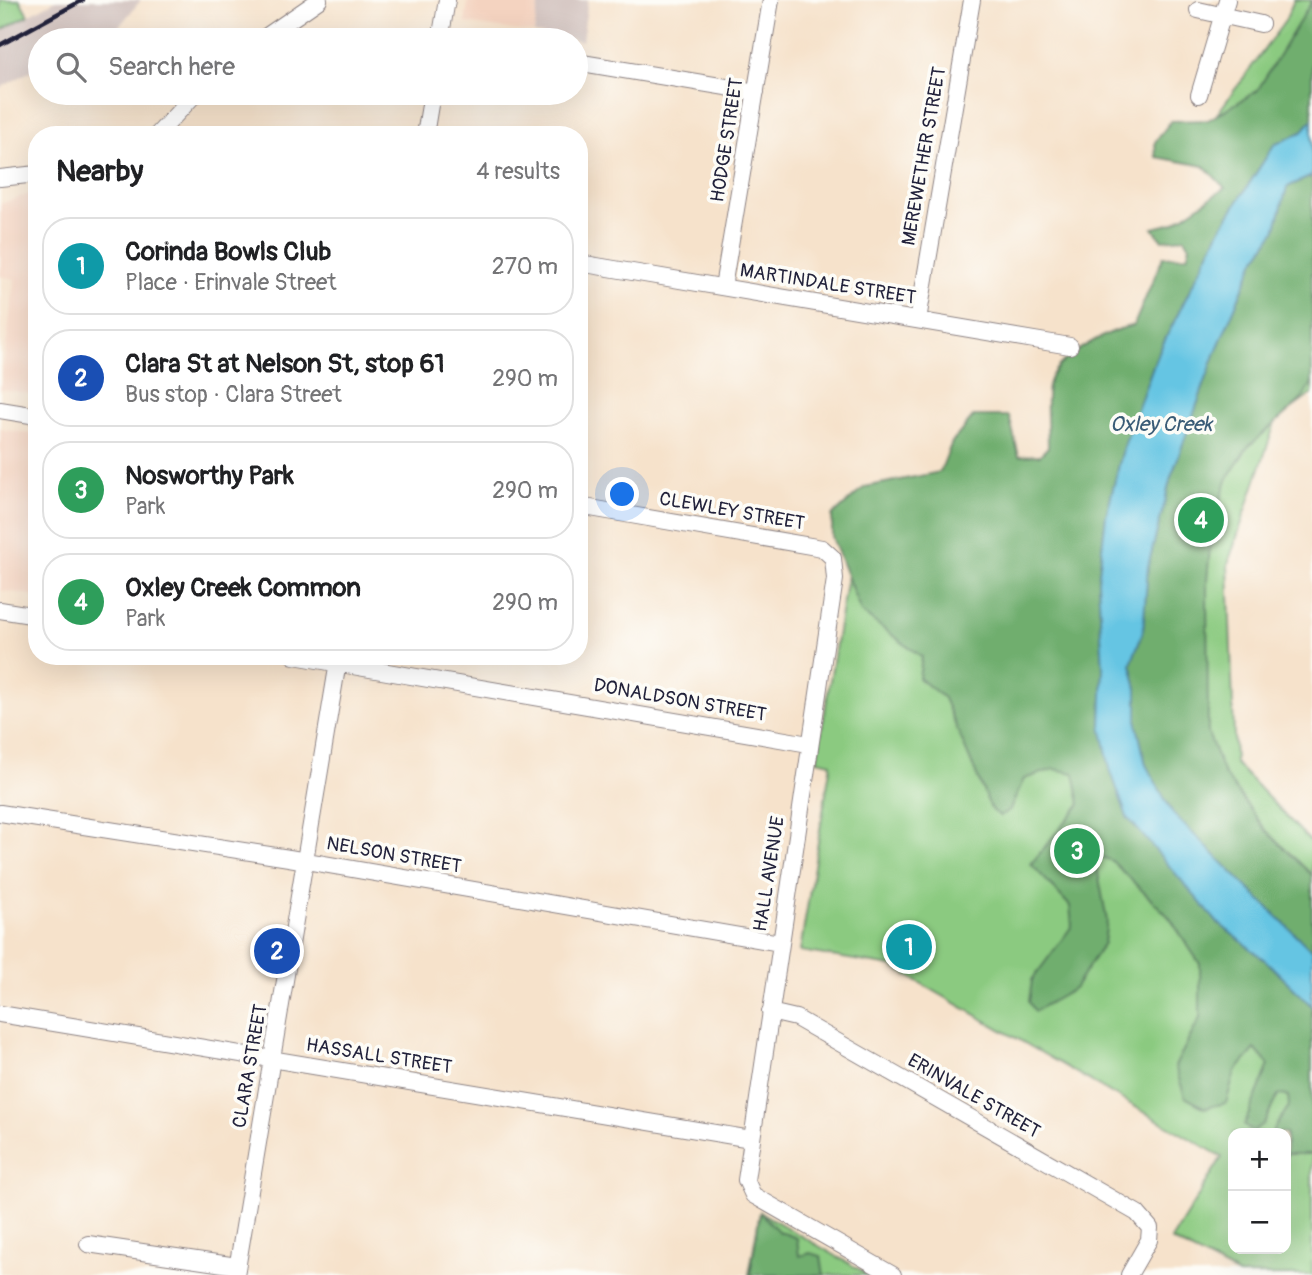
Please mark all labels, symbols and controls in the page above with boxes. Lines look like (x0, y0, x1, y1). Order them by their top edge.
search box (28, 28, 588, 105)
icon: search (52, 48, 90, 86)
text: Search here (108, 51, 235, 83)
street label: MEREWETHER STREET (896, 65, 952, 247)
street label: HODGE STREET (705, 76, 749, 204)
text: Nearby (56, 153, 143, 190)
text: 4 results (476, 157, 560, 186)
text: Corinda Bowls Club (125, 236, 331, 268)
text: 1 (77, 252, 86, 281)
text: 270 m (492, 252, 558, 281)
street label: MARTINDALE STREET (738, 258, 918, 310)
text: Place · Erinvale Street (125, 268, 337, 297)
text: Clara St at Nelson St, stop 61 (125, 348, 445, 380)
text: 2 (75, 364, 87, 393)
text: 290 m (492, 364, 558, 393)
text: Bus stop · Clara Street (125, 380, 342, 409)
water label: Oxley Creek (1110, 411, 1214, 438)
text: Nosworthy Park (125, 460, 294, 492)
text: 3 (75, 476, 87, 505)
text: 290 m (492, 476, 558, 505)
your location (605, 477, 639, 511)
street label: CLEWLEY STREET (657, 486, 807, 536)
text: Park (125, 492, 165, 521)
pin: 4 (1178, 494, 1224, 546)
text: Oxley Creek Common (125, 572, 361, 604)
text: 4 (74, 588, 88, 617)
text: 290 m (492, 588, 558, 617)
text: Park (125, 604, 165, 633)
street label: DONALDSON STREET (592, 673, 768, 727)
street label: HALL AVENUE (748, 814, 790, 934)
pin: 3 (1054, 825, 1100, 877)
street label: NELSON STREET (325, 831, 463, 879)
pin: 1 (886, 921, 932, 973)
pin: 2 (254, 925, 300, 977)
street label: CLARA STREET (227, 1002, 273, 1130)
street label: HASSALL STREET (304, 1033, 454, 1079)
street label: ERINVALE STREET (903, 1048, 1045, 1144)
map controls (1228, 1128, 1291, 1254)
button: + (1228, 1128, 1291, 1191)
button: − (1228, 1191, 1291, 1254)

